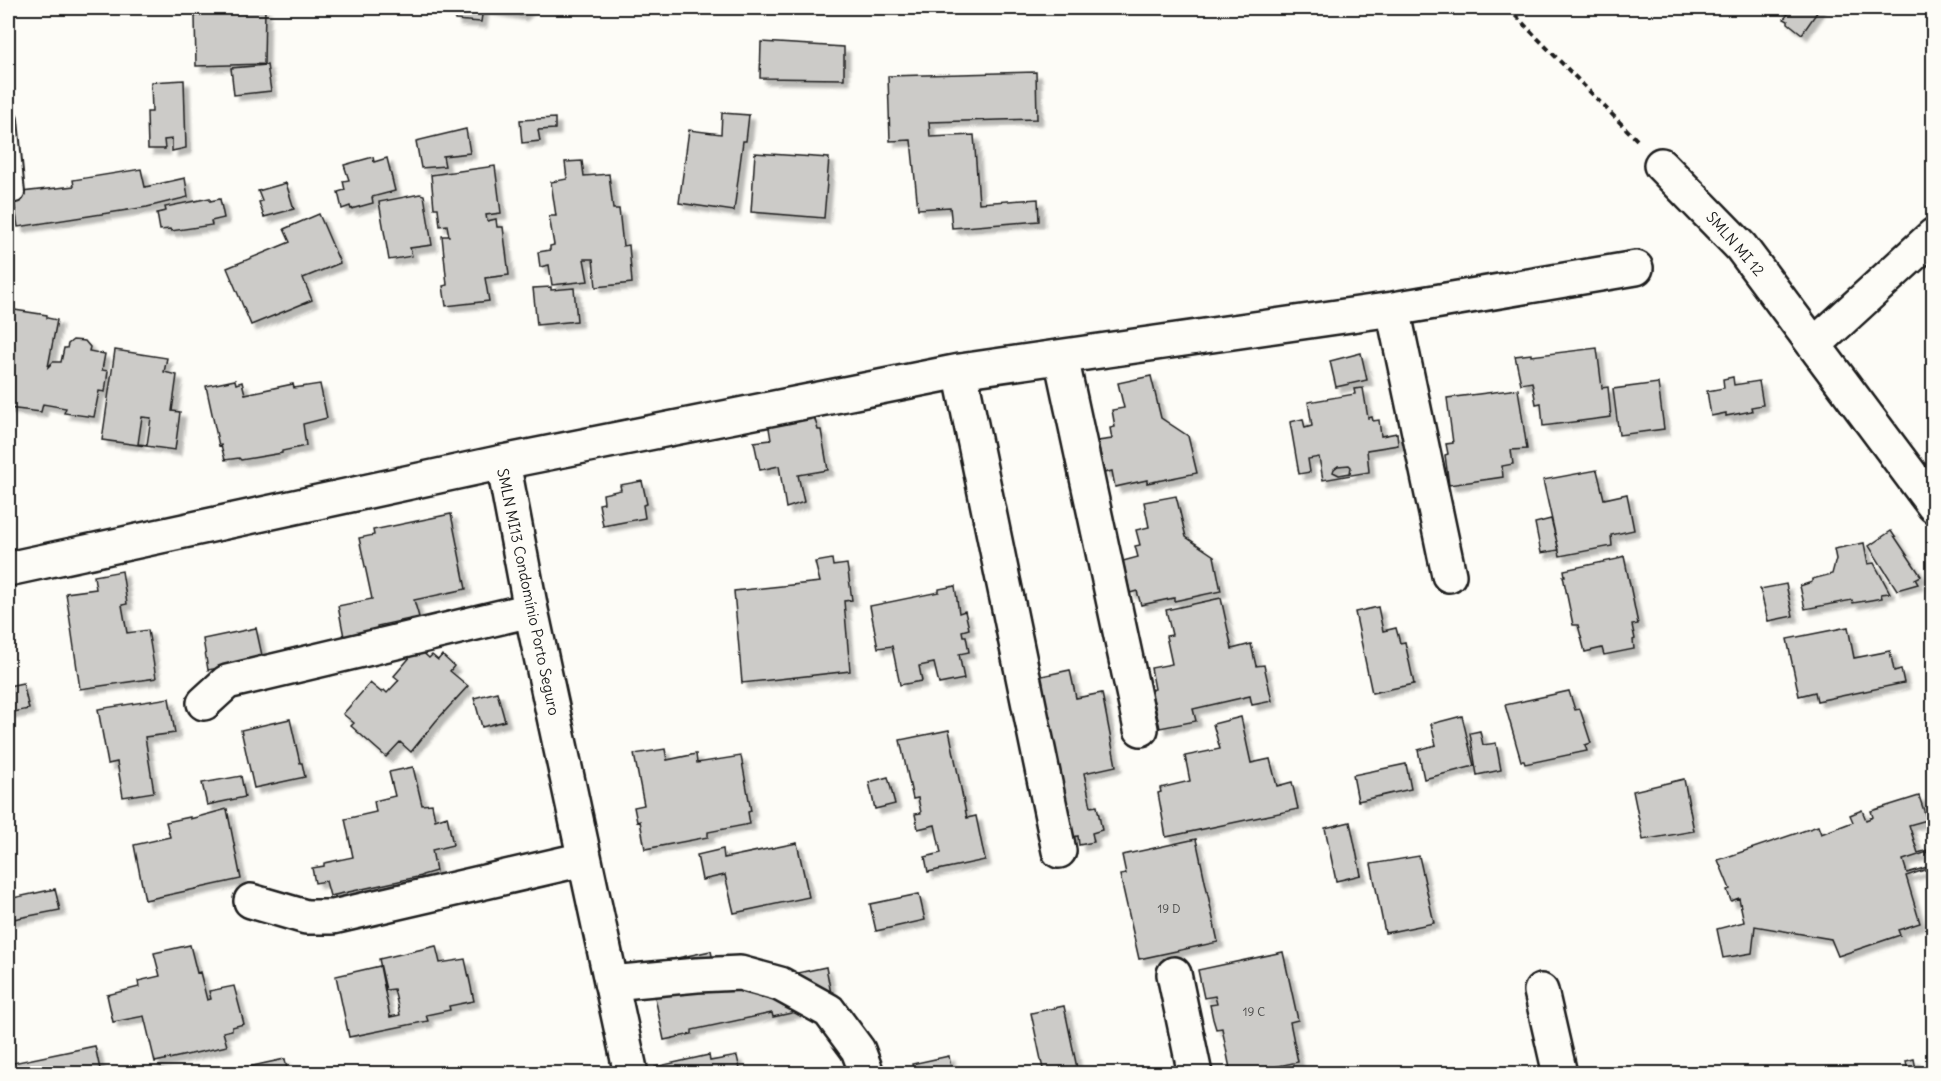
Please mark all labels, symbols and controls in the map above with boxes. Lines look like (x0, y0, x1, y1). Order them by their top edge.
street label: SMLN MI 12 (1702, 208, 1768, 280)
street label: SMLN MI13 Condomínio Porto Seguro (493, 467, 564, 717)
house number: 19 D (1157, 901, 1181, 916)
house number: 19 C (1243, 1004, 1265, 1019)

